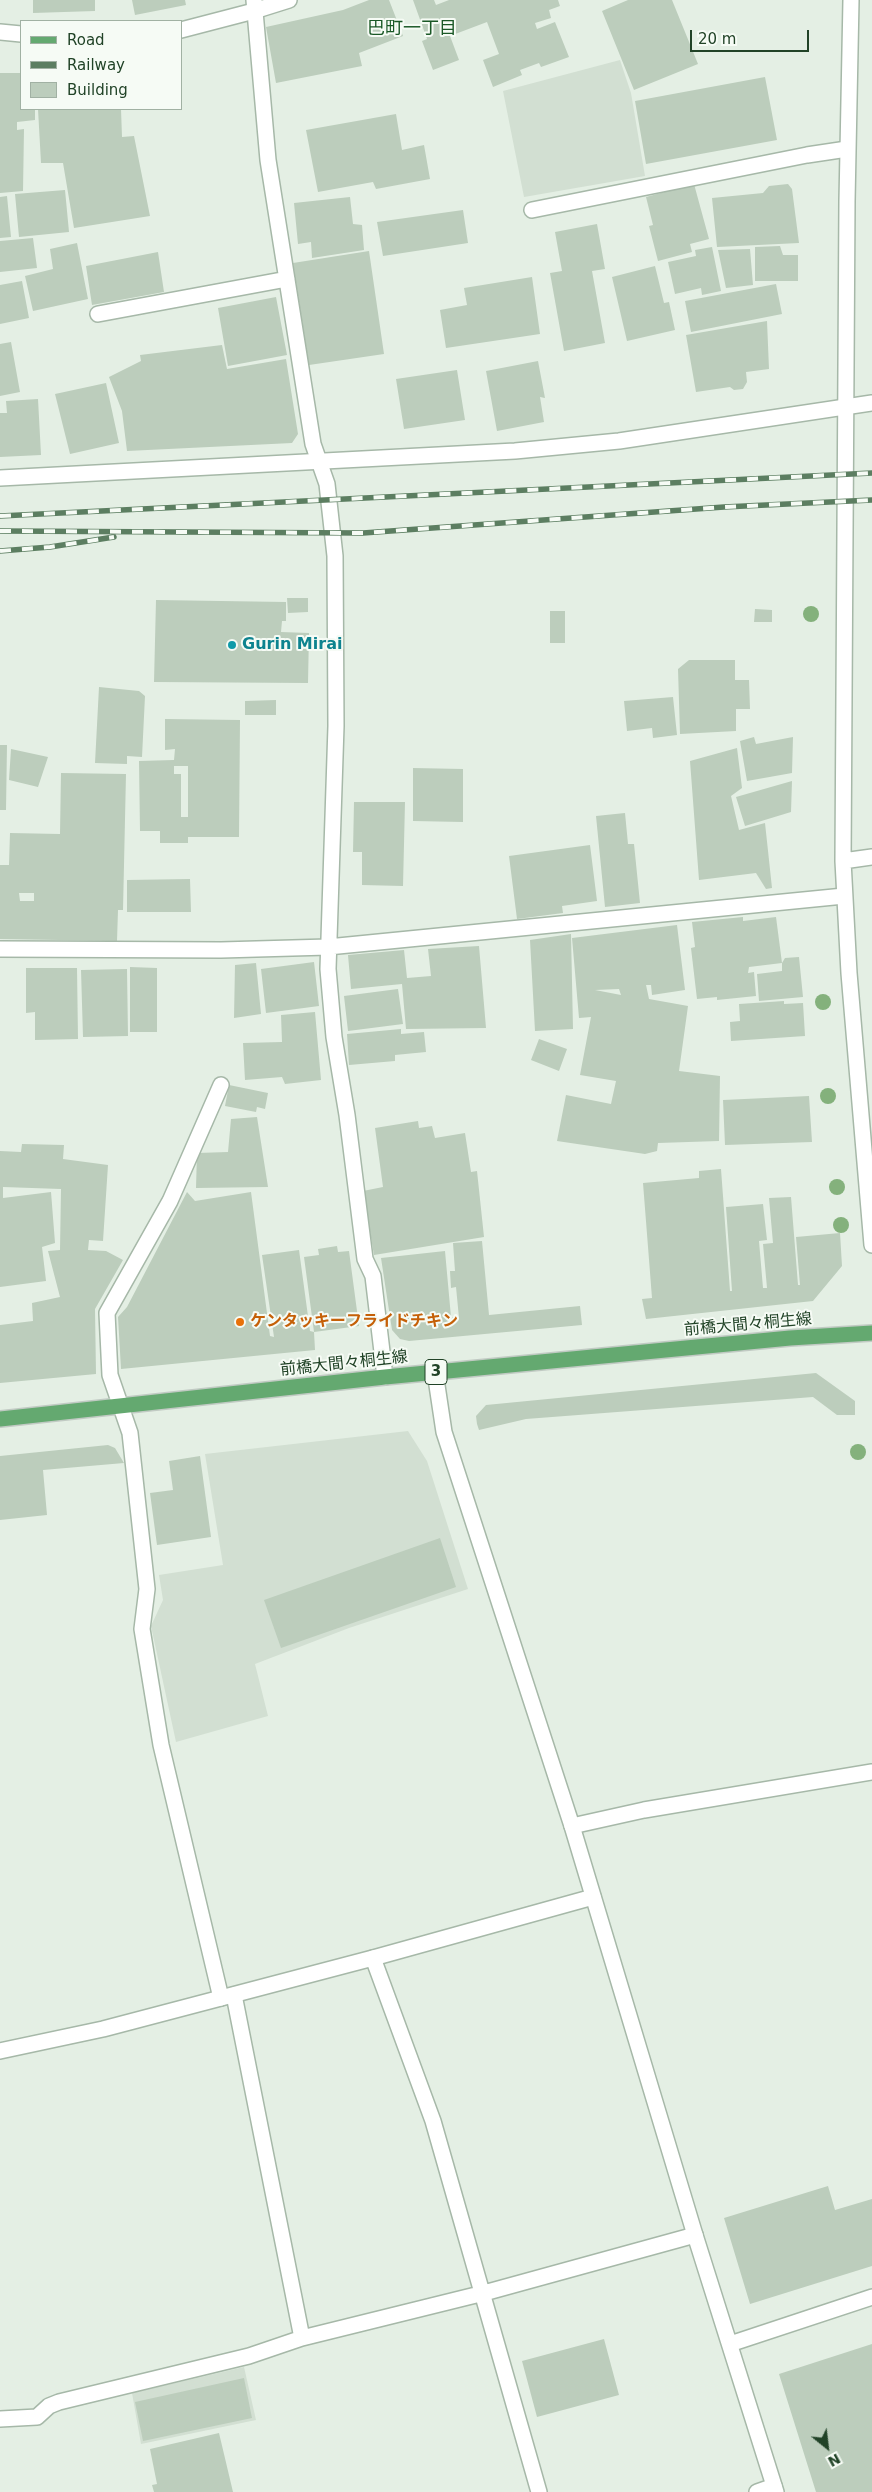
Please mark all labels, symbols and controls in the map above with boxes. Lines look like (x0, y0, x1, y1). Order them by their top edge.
district label: 巴町一丁目 (367, 18, 457, 40)
legend (20, 20, 182, 110)
scale bar (692, 20, 811, 52)
text: 20 m (698, 30, 736, 48)
text: Road (67, 31, 105, 49)
text: Railway (67, 56, 125, 74)
text: Building (67, 81, 128, 99)
place label: Gurin Mirai (242, 635, 342, 655)
marker: Gurin Mirai (226, 639, 238, 651)
street label: 前橋大間々桐生線 (683, 1310, 813, 1340)
place label: ケンタッキーフライドチキン (250, 1312, 458, 1332)
marker: ケンタッキーフライドチキン (234, 1316, 246, 1328)
street label: 前橋大間々桐生線 (279, 1348, 409, 1380)
road number: 3 (425, 1360, 447, 1384)
north arrow (802, 2422, 852, 2472)
text: N (825, 2450, 843, 2470)

